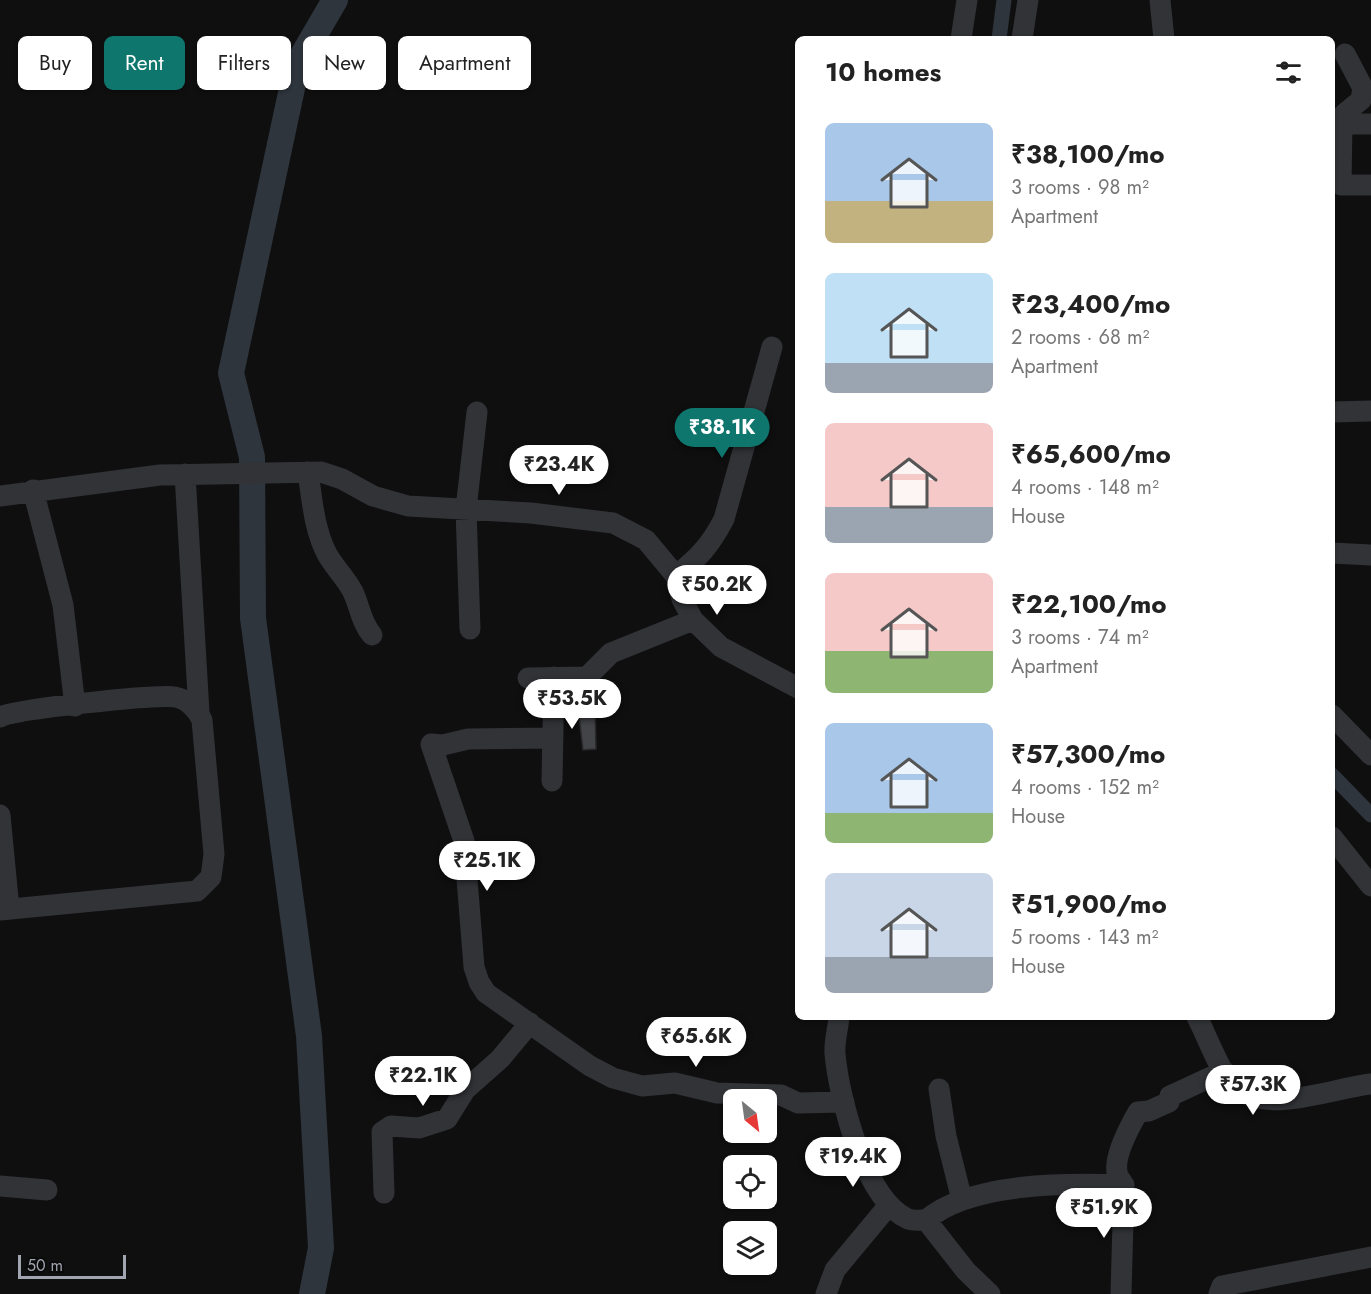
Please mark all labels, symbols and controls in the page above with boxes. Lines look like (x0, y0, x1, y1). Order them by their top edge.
chip: Buy (18, 36, 92, 90)
chip: Rent (104, 36, 185, 90)
chip: Filters (197, 36, 291, 90)
chip: New (303, 36, 386, 90)
chip: Apartment (398, 36, 531, 90)
text: 10 homes (825, 53, 941, 91)
icon: filters (1272, 56, 1305, 89)
text: ₹38,100/mo (1011, 135, 1165, 173)
icon: home (873, 147, 945, 219)
text: 3 rooms · 98 m² (1011, 173, 1149, 202)
text: Apartment (1011, 202, 1098, 231)
text: ₹23,400/mo (1011, 285, 1170, 323)
icon: home (873, 297, 945, 369)
text: 2 rooms · 68 m² (1011, 323, 1149, 352)
text: Apartment (1011, 352, 1098, 381)
pin: ₹38.1K (673, 408, 771, 459)
text: ₹38.1K (689, 413, 755, 442)
text: ₹65,600/mo (1011, 435, 1171, 473)
pin: ₹23.4K (510, 445, 608, 496)
icon: home (873, 447, 945, 519)
text: ₹23.4K (523, 450, 595, 479)
text: 4 rooms · 148 m² (1011, 473, 1159, 502)
text: House (1011, 502, 1065, 531)
pin: ₹50.2K (668, 565, 766, 616)
text: ₹50.2K (681, 570, 753, 599)
text: ₹22,100/mo (1011, 585, 1167, 623)
icon: home (873, 597, 945, 669)
text: 3 rooms · 74 m² (1011, 623, 1149, 652)
text: Apartment (1011, 652, 1098, 681)
pin: ₹53.5K (523, 679, 621, 730)
text: ₹53.5K (537, 684, 607, 713)
text: ₹57,300/mo (1011, 735, 1165, 773)
icon: home (873, 747, 945, 819)
text: 4 rooms · 152 m² (1011, 773, 1159, 802)
text: House (1011, 802, 1065, 831)
pin: ₹25.1K (438, 841, 536, 892)
text: ₹25.1K (453, 846, 521, 875)
text: ₹51,900/mo (1011, 885, 1167, 923)
icon: home (873, 897, 945, 969)
text: 5 rooms · 143 m² (1011, 923, 1158, 952)
text: House (1011, 952, 1065, 981)
pin: ₹65.6K (647, 1017, 745, 1068)
text: ₹65.6K (660, 1022, 732, 1051)
pin: ₹22.1K (374, 1056, 472, 1107)
text: ₹22.1K (389, 1061, 457, 1090)
pin: ₹57.3K (1204, 1065, 1302, 1116)
text: ₹57.3K (1219, 1070, 1287, 1099)
north arrow (723, 1089, 777, 1143)
map controls (723, 1089, 777, 1275)
pin: ₹19.4K (804, 1137, 902, 1188)
text: ₹19.4K (819, 1142, 887, 1171)
button: locate (723, 1155, 777, 1209)
pin: ₹51.9K (1055, 1188, 1153, 1239)
text: ₹51.9K (1070, 1193, 1138, 1222)
button: layers (723, 1221, 777, 1275)
scale bar (18, 1252, 126, 1280)
text: 50 m (27, 1254, 63, 1277)

